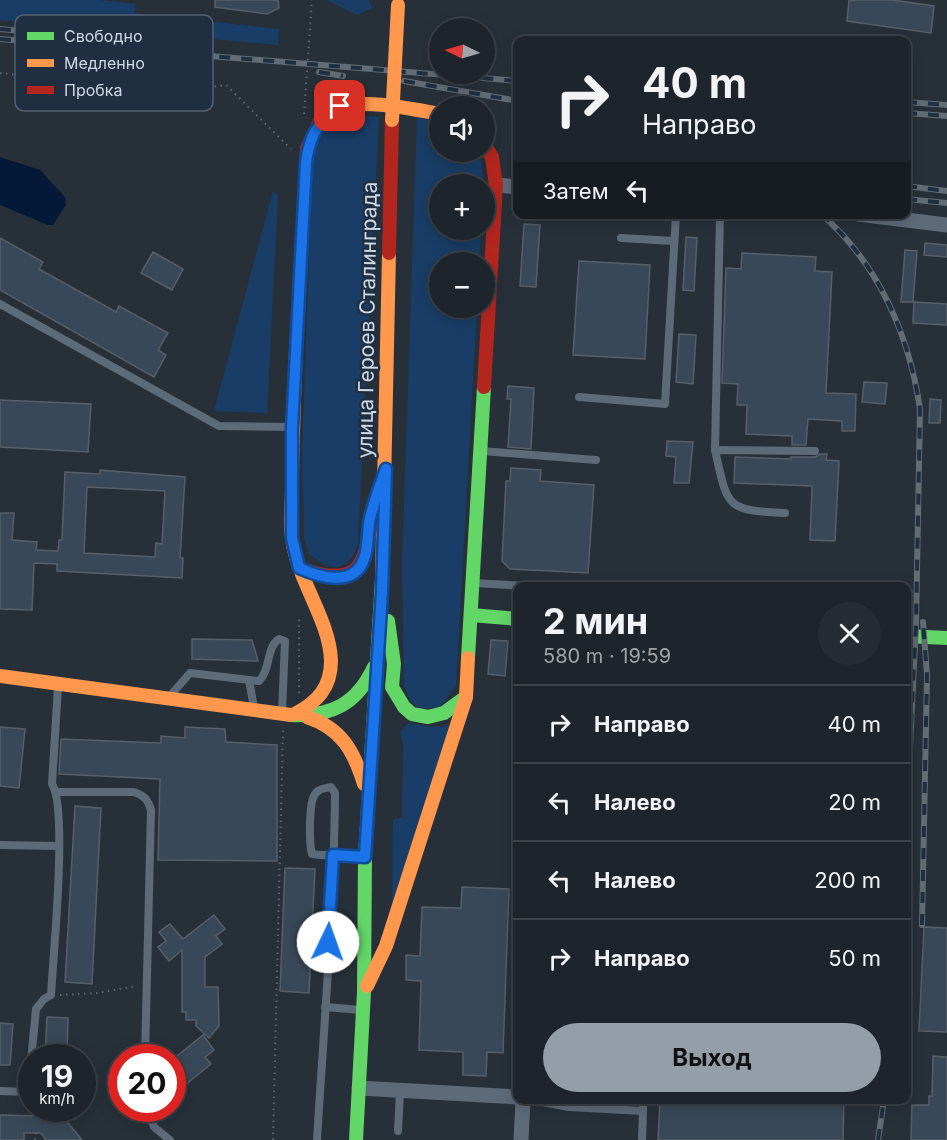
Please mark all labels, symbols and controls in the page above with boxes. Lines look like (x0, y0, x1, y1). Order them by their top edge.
legend (15, 15, 213, 111)
north arrow (429, 18, 495, 84)
map controls (429, 18, 495, 318)
text: Свободно (64, 26, 143, 46)
text: Медленно (64, 53, 145, 73)
text: 40 m (642, 57, 747, 108)
icon: right (543, 60, 621, 138)
text: Пробка (64, 80, 122, 100)
pin (314, 80, 365, 131)
icon: arrive (323, 89, 356, 122)
button: sound (429, 96, 495, 162)
text: Направо (642, 108, 757, 141)
button: + (429, 174, 495, 240)
icon: left (621, 174, 654, 207)
text: Затем (543, 178, 609, 204)
street label: улица Героев Сталинграда (352, 181, 382, 459)
button: − (429, 252, 495, 318)
text: 2 мин (543, 599, 648, 643)
button: close (818, 602, 881, 665)
text: 580 m · 19:59 (543, 644, 671, 668)
icon: right (543, 708, 576, 741)
text: Направо (594, 711, 690, 737)
text: 40 m (827, 711, 881, 737)
icon: left (543, 786, 576, 819)
text: Налево (594, 789, 676, 815)
text: 20 m (828, 789, 881, 815)
icon: left (543, 864, 576, 897)
text: Налево (594, 867, 676, 893)
text: 200 m (814, 867, 881, 893)
position arrow (296, 910, 360, 974)
icon: right (543, 942, 576, 975)
text: Направо (594, 945, 690, 971)
text: 50 m (828, 945, 881, 971)
button: Выход (543, 1023, 881, 1092)
speed limit sign: 20 (108, 1044, 186, 1122)
text: 19 (41, 1058, 73, 1094)
text: km/h (39, 1089, 75, 1108)

